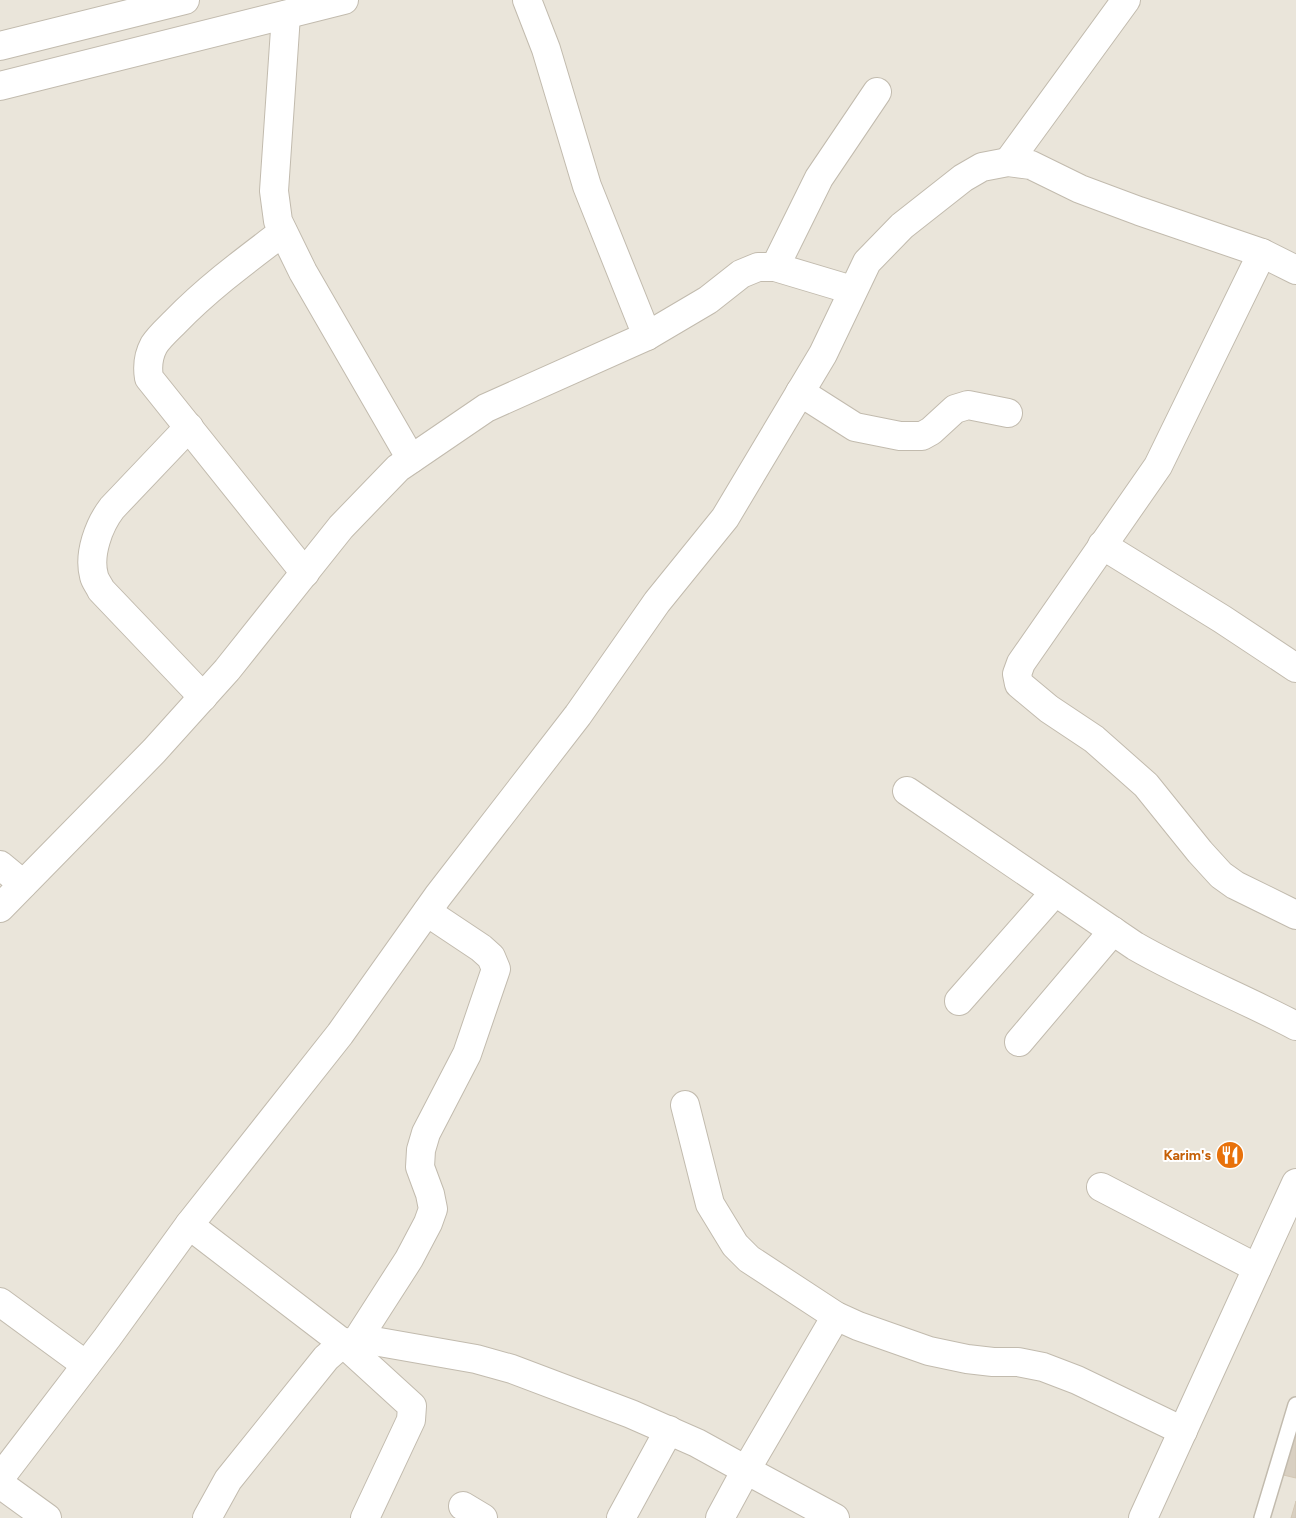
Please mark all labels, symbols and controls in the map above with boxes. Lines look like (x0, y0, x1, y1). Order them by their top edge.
restaurant icon: Karim's (1215, 1140, 1245, 1170)
place label: Karim's (1163, 1147, 1211, 1164)

